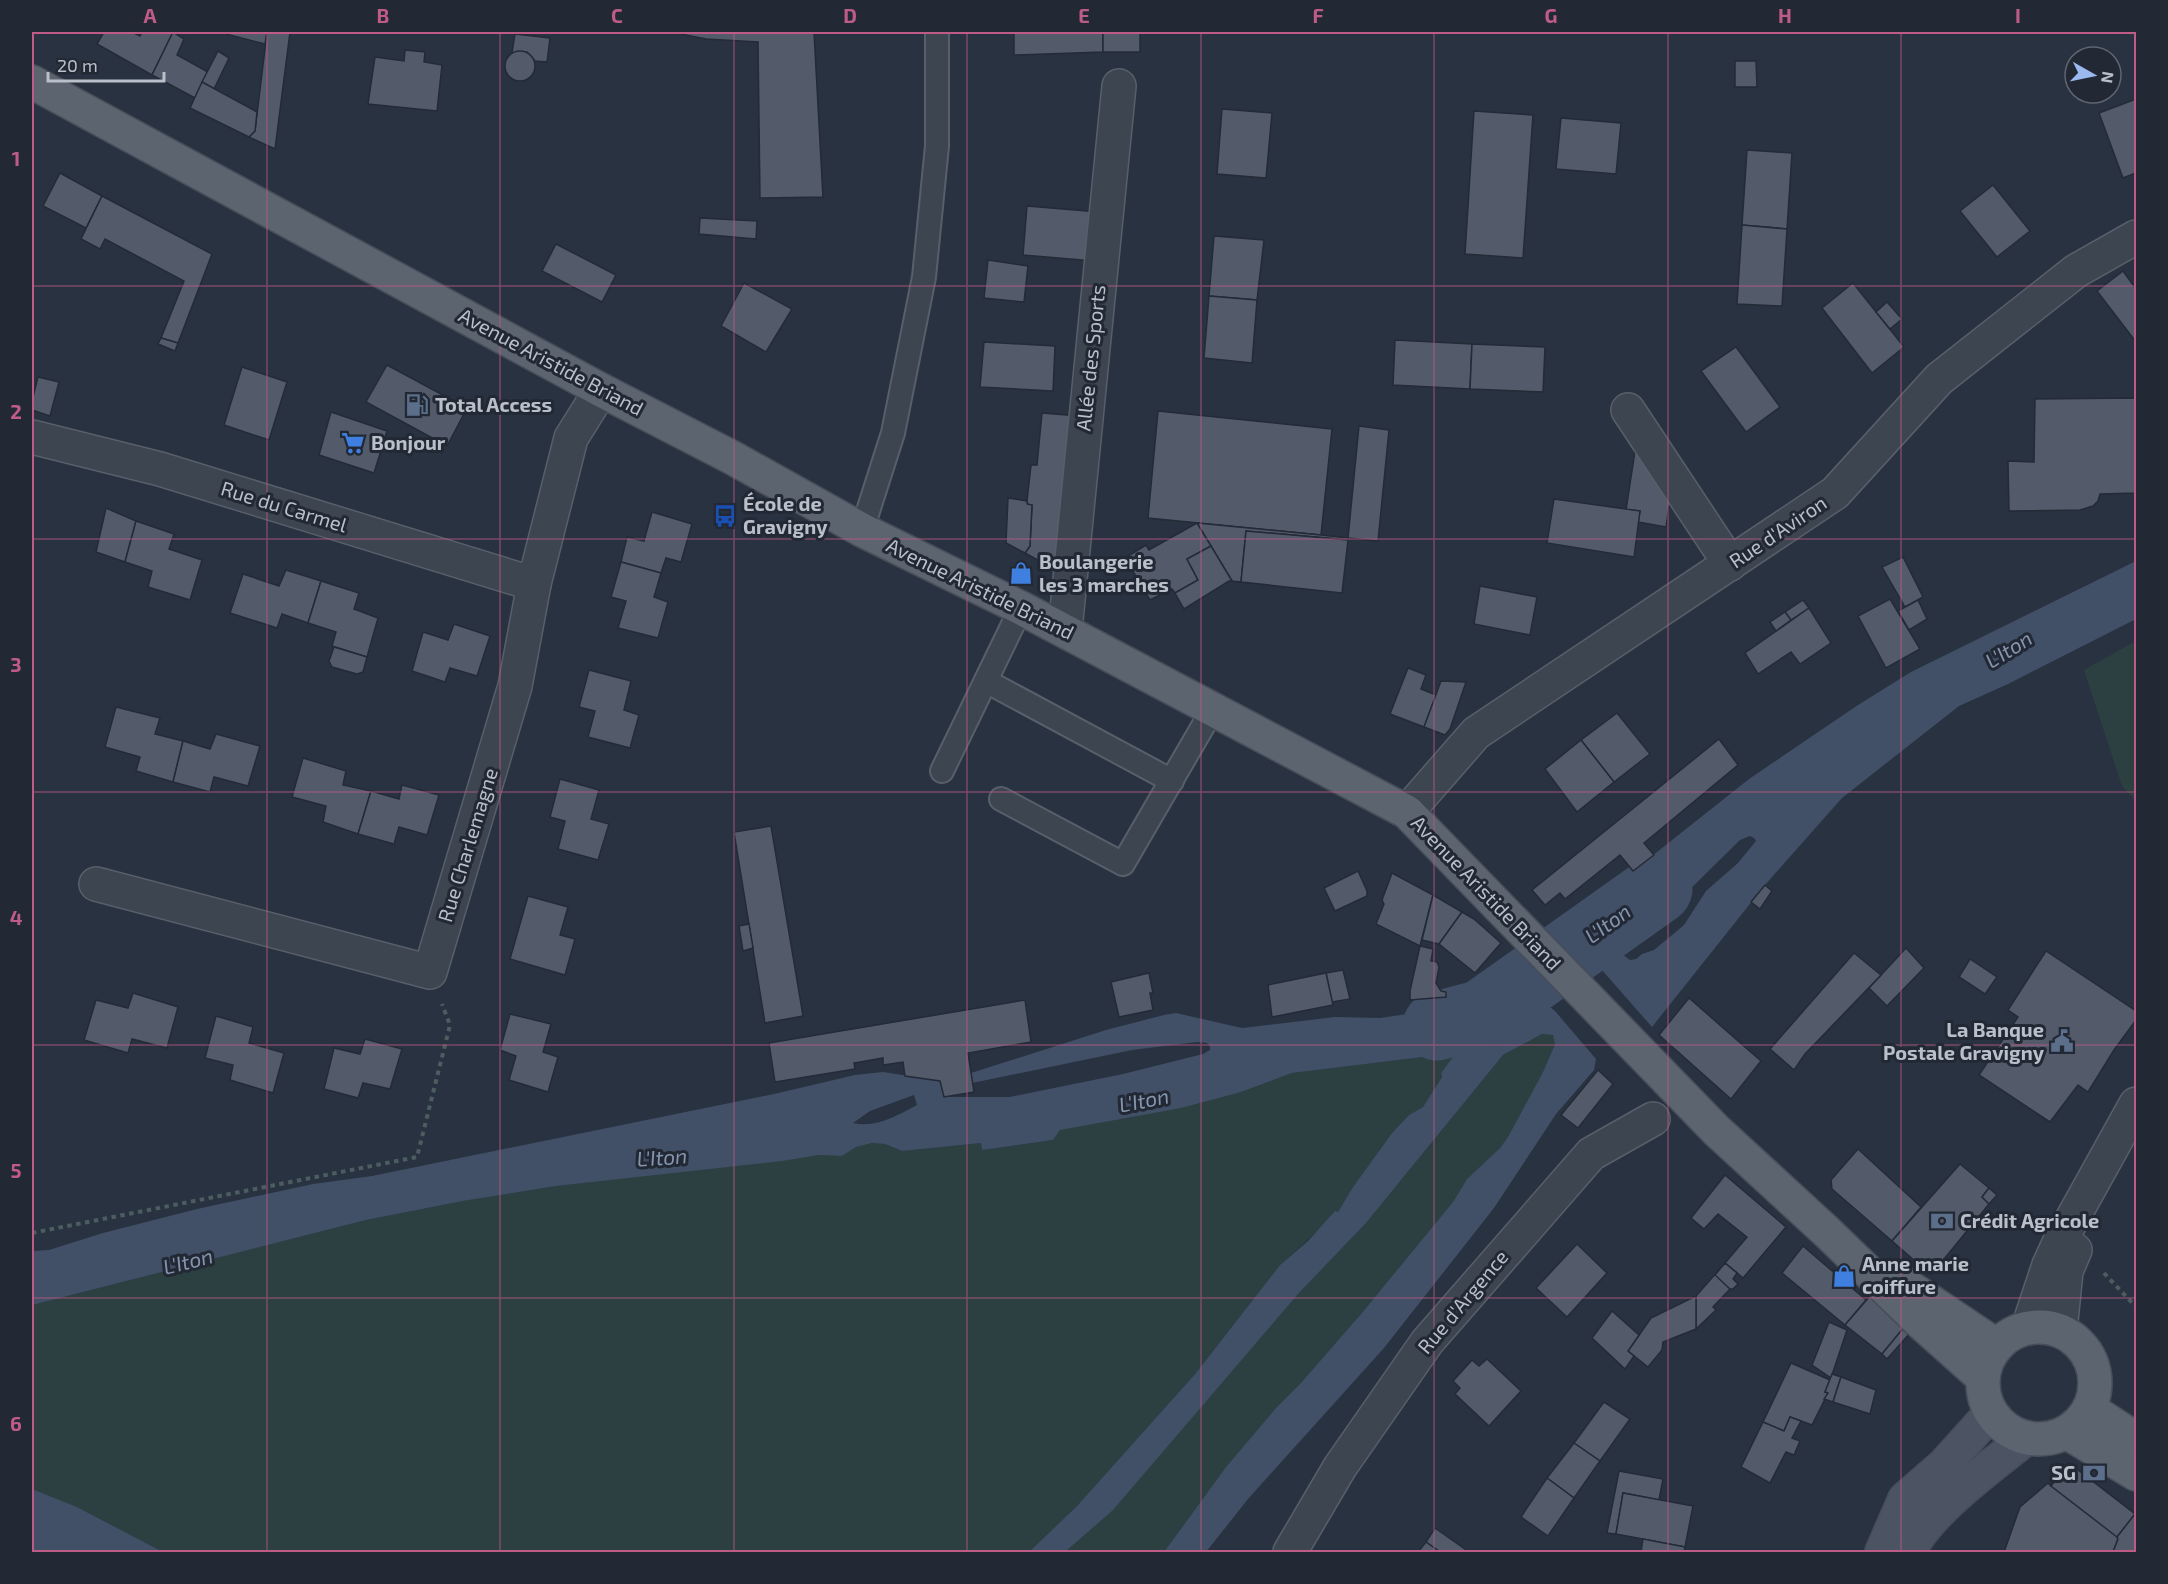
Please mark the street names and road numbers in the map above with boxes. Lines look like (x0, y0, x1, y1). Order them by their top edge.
street label: Allée des Sports (1070, 284, 1110, 432)
street label: Avenue Aristide Briand (455, 302, 648, 420)
street label: Rue du Carmel (218, 475, 350, 537)
street label: Rue d'Aviron (1724, 490, 1831, 572)
street label: Avenue Aristide Briand (883, 532, 1078, 644)
street label: Rue Charlemagne (432, 765, 502, 925)
street label: Avenue Aristide Briand (1407, 810, 1567, 974)
street label: Rue d'Argence (1412, 1245, 1513, 1358)

